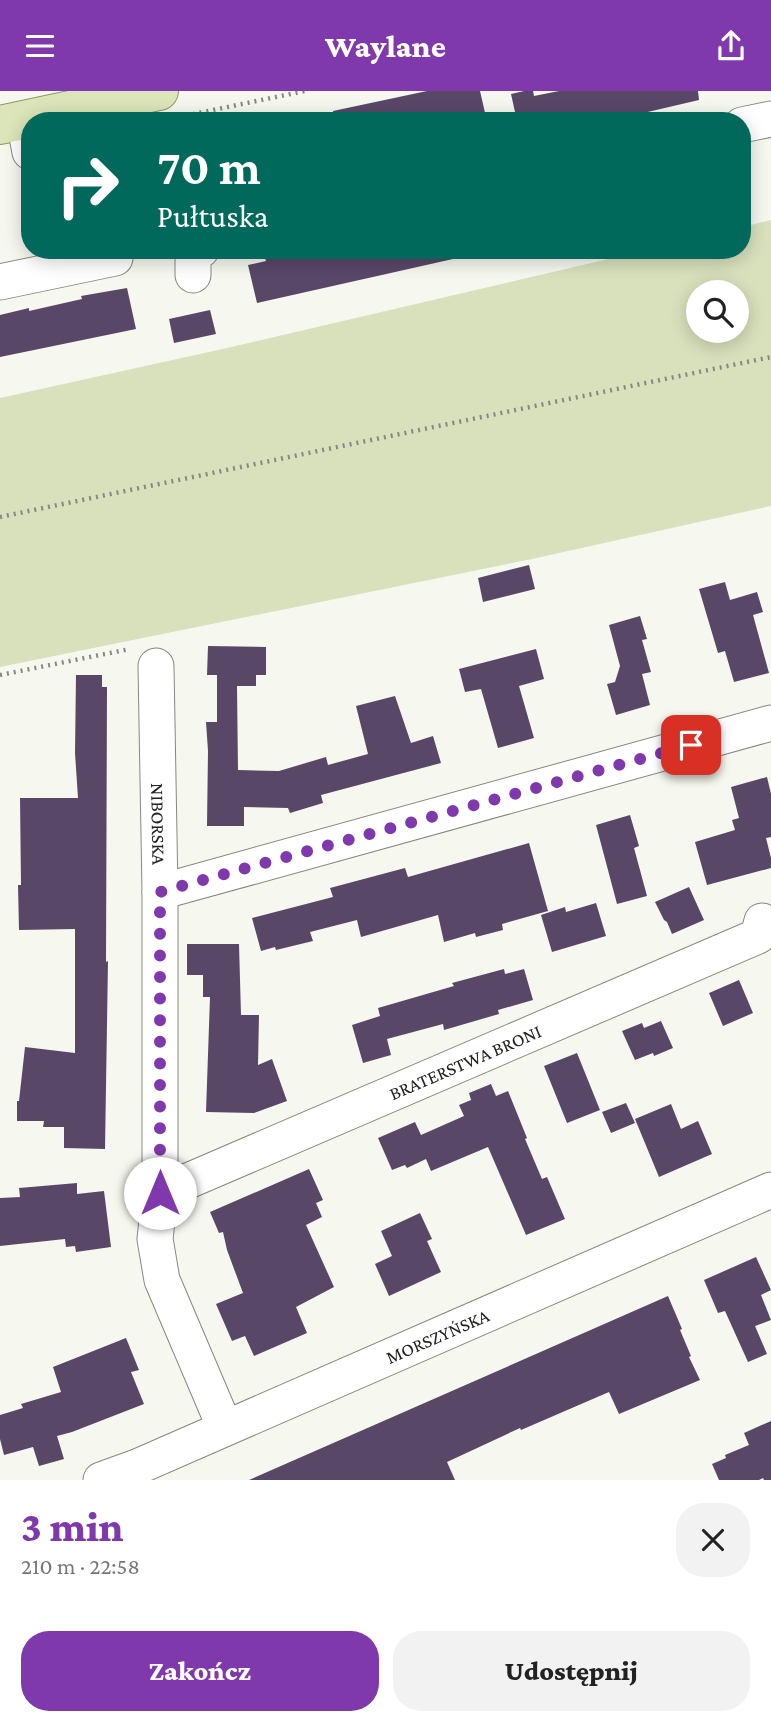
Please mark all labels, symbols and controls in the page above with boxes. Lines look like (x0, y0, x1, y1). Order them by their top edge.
icon: menu (21, 27, 59, 65)
icon: share (712, 27, 750, 65)
text: Waylane (325, 28, 446, 64)
icon: right (42, 140, 133, 231)
text: 70 m (157, 140, 261, 195)
text: Pułtuska (157, 198, 269, 234)
map controls (686, 280, 749, 343)
button: search (686, 280, 749, 343)
pin (661, 715, 721, 775)
icon: arrive (672, 726, 710, 764)
street label: NIBORSKA (147, 783, 170, 865)
street label: BRATERSTWA BRONI (386, 1020, 544, 1104)
position arrow (123, 1156, 197, 1230)
street label: MORSZYŃSKA (383, 1304, 492, 1368)
text: 3 min (21, 1503, 124, 1550)
button: close (676, 1503, 750, 1577)
text: 210 m · 22:58 (21, 1553, 140, 1579)
button: Zakończ (21, 1631, 379, 1711)
button: Udostępnij (393, 1631, 750, 1711)

